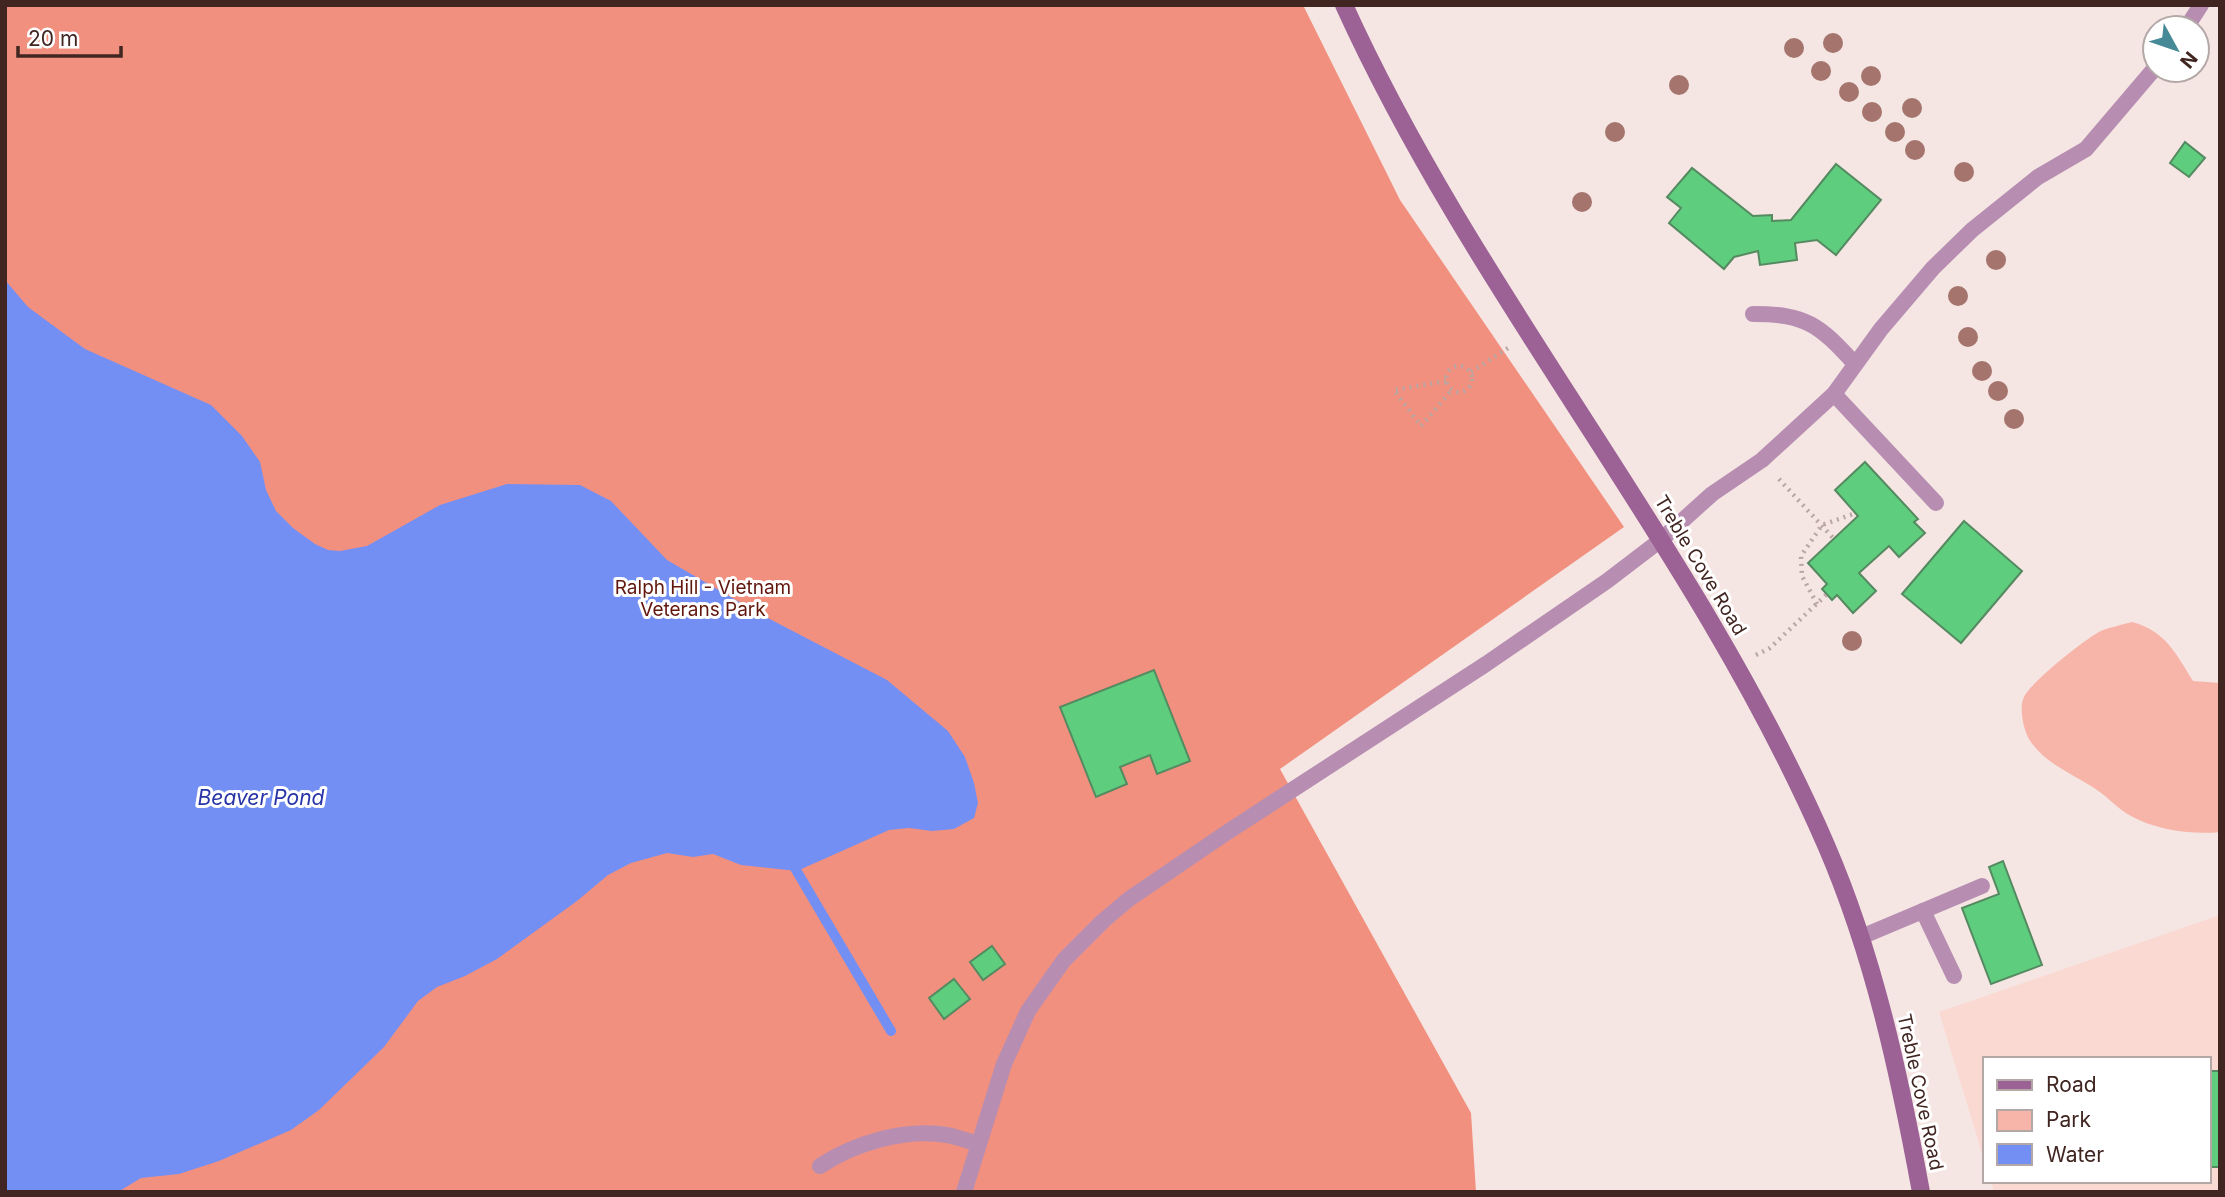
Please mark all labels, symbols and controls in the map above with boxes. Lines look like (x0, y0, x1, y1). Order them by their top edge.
scale bar (18, 14, 121, 58)
north arrow (2141, 14, 2211, 84)
text: 20 m (28, 26, 78, 51)
text: N (2175, 47, 2202, 73)
street label: Treble Cove Road (1650, 491, 1751, 639)
park label: Ralph Hill - Vietnam Veterans Park (615, 576, 791, 621)
water label: Beaver Pond (198, 785, 325, 810)
street label: Treble Cove Road (1893, 1012, 1948, 1172)
legend (1983, 1057, 2211, 1183)
text: Road (2046, 1072, 2097, 1097)
text: Park (2046, 1107, 2091, 1132)
text: Water (2046, 1142, 2104, 1167)

